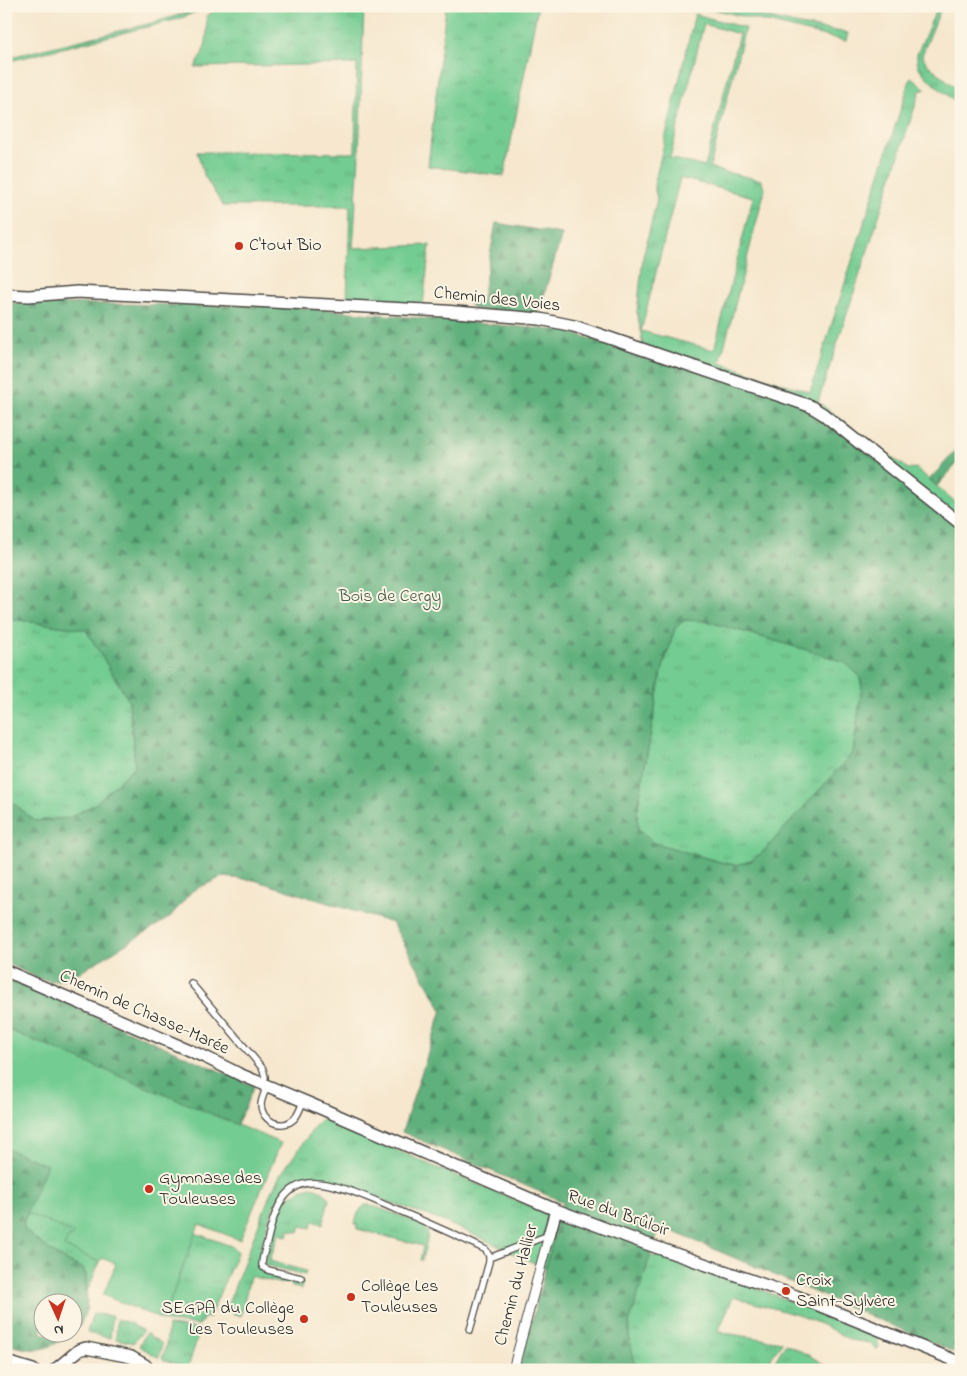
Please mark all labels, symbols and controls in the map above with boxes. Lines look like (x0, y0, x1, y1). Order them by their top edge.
place label: C'tout Bio (249, 233, 322, 259)
marker: C'tout Bio (233, 240, 245, 252)
street label: Chemin des Voies (432, 280, 562, 320)
park label: Bois de Cergy (338, 584, 441, 611)
street label: Chemin de Chasse-Marée (55, 964, 234, 1063)
place label: Gymnase des Touleuses (159, 1166, 262, 1213)
marker: Gymnase des Touleuses (143, 1183, 155, 1195)
street label: Rue du Brûloir (563, 1184, 673, 1245)
street label: Chemin du Hallier (488, 1221, 546, 1349)
place label: Croix Saint-Sylvère (796, 1268, 896, 1315)
place label: Collège Les Touleuses (361, 1274, 438, 1321)
marker: Croix Saint-Sylvère (780, 1285, 792, 1297)
marker: Collège Les Touleuses (345, 1291, 357, 1303)
north arrow (32, 1294, 82, 1344)
place label: SEGPA du Collège Les Touleuses (161, 1296, 295, 1343)
marker: SEGPA du Collège Les Touleuses (298, 1313, 310, 1325)
text: N (53, 1319, 64, 1340)

